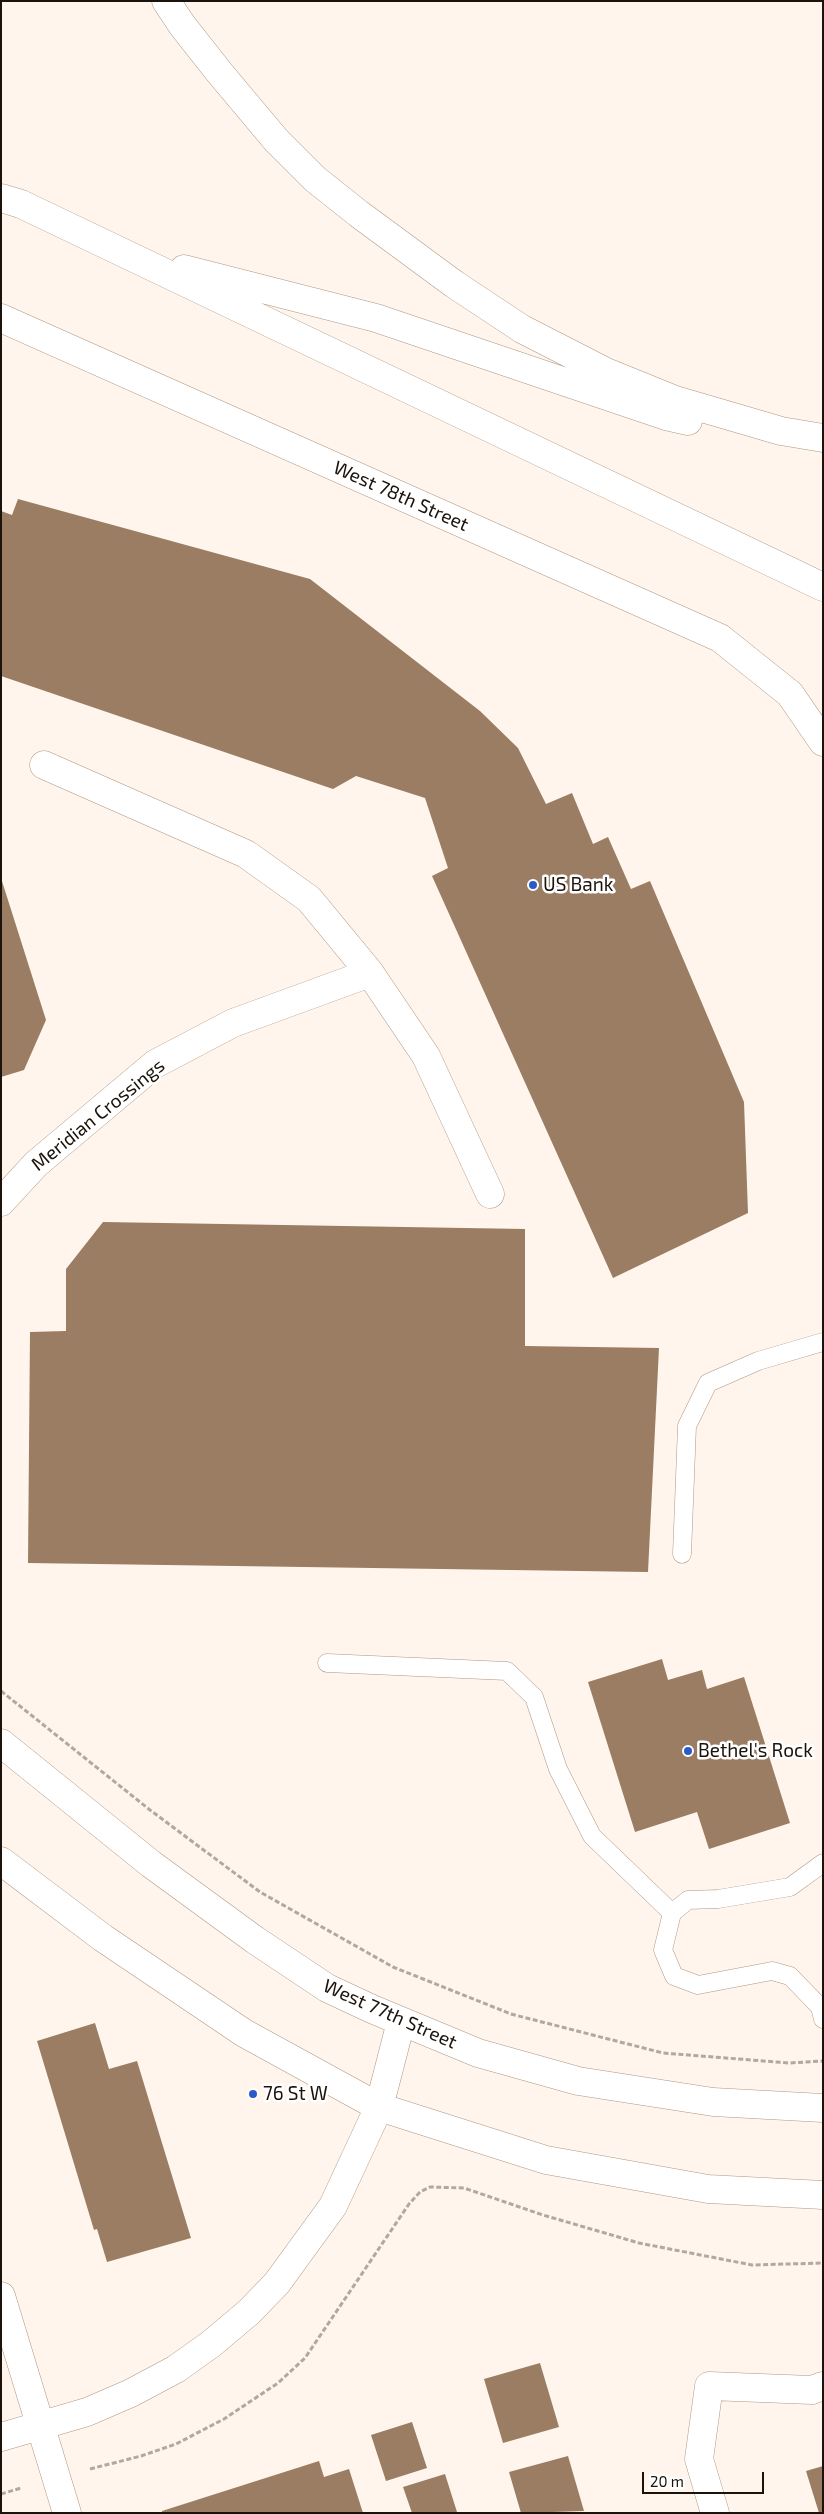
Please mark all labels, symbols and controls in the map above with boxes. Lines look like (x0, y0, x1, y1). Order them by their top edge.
street label: West 78th Street (330, 456, 472, 536)
place label: US Bank (543, 874, 613, 896)
marker: US Bank (527, 879, 539, 891)
street label: Meridian Crossings (27, 1054, 169, 1176)
place label: Bethel's Rock (698, 1740, 813, 1762)
marker: Bethel's Rock (682, 1745, 694, 1757)
street label: West 77th Street (320, 1974, 460, 2054)
place label: 76 St W (263, 2083, 328, 2105)
marker: 76 St W (247, 2088, 259, 2100)
scale bar (644, 2462, 766, 2494)
text: 20 m (650, 2472, 684, 2490)

